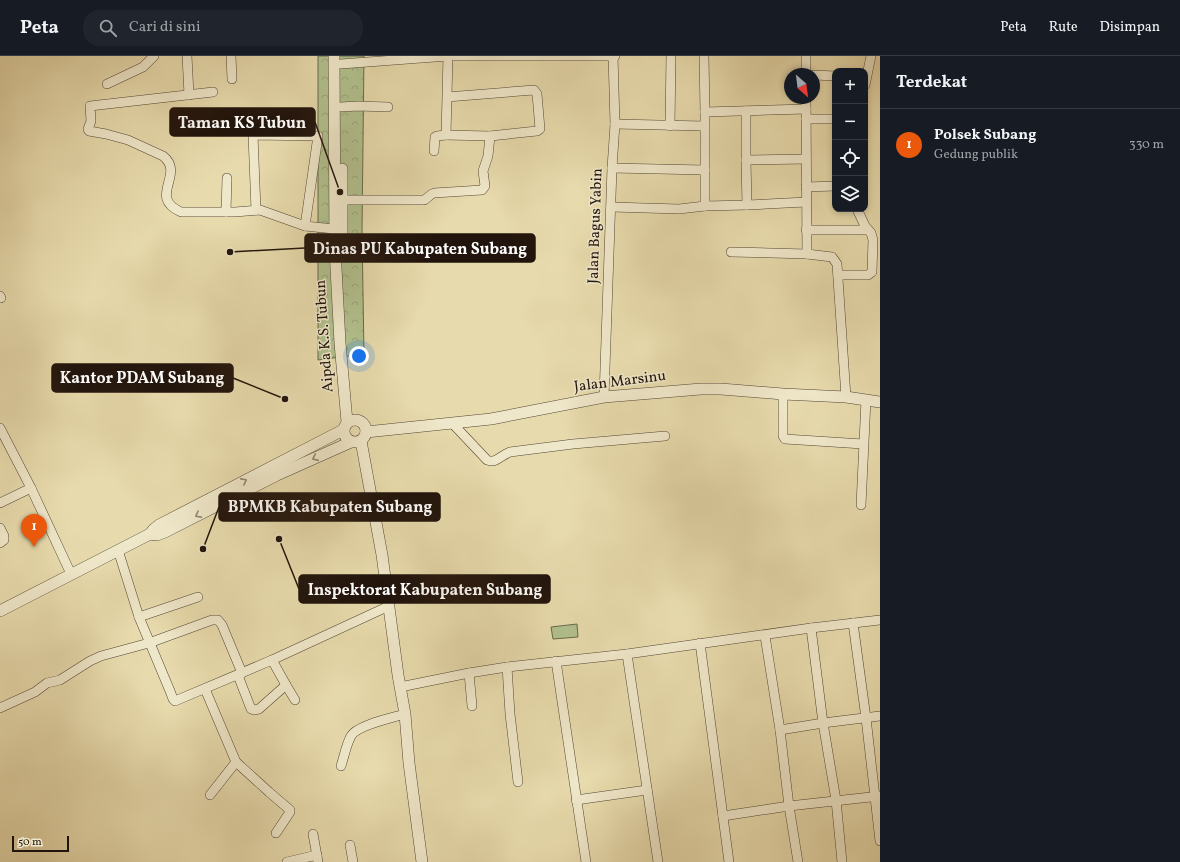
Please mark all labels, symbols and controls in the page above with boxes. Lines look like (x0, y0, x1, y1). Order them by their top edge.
search box (83, 10, 363, 46)
text: Peta (20, 15, 59, 41)
icon: search (97, 17, 119, 39)
text: Cari di sini (129, 17, 200, 38)
text: Peta (1000, 18, 1027, 37)
text: Rute (1049, 18, 1078, 37)
text: Disimpan (1100, 18, 1160, 37)
north arrow (784, 68, 820, 104)
map controls (832, 68, 868, 212)
button: + (832, 68, 868, 104)
text: Terdekat (896, 71, 967, 94)
button: − (832, 104, 868, 140)
callout: Taman KS Tubun (170, 108, 315, 136)
text: Taman KS Tubun (178, 113, 307, 135)
text: Polsek Subang (934, 125, 1036, 146)
text: 1 (906, 136, 912, 154)
text: 330 m (1129, 136, 1164, 154)
button: locate (832, 140, 868, 176)
text: Gedung publik (934, 146, 1018, 164)
street label: Jalan Bagus Yabin (583, 168, 609, 284)
button: layers (832, 176, 868, 212)
callout: Dinas PU Kabupaten Subang (305, 234, 535, 262)
text: Dinas PU Kabupaten Subang (313, 239, 527, 261)
street label: Aipda K.S. Tubun (311, 279, 339, 393)
your location (349, 346, 369, 366)
callout: Kantor PDAM Subang (52, 364, 233, 392)
street label: Jalan Marsinu (573, 366, 667, 398)
text: Kantor PDAM Subang (60, 368, 224, 390)
one-way arrow (312, 453, 320, 461)
one-way arrow (240, 478, 248, 486)
callout: BPMKB Kabupaten Subang (219, 493, 440, 521)
text: BPMKB Kabupaten Subang (228, 497, 432, 519)
one-way arrow (195, 510, 202, 517)
pin: 1 (21, 514, 47, 547)
callout: Inspektorat Kabupaten Subang (299, 575, 550, 603)
text: Inspektorat Kabupaten Subang (308, 580, 543, 602)
scale bar (12, 834, 69, 853)
text: 50 m (18, 835, 42, 850)

